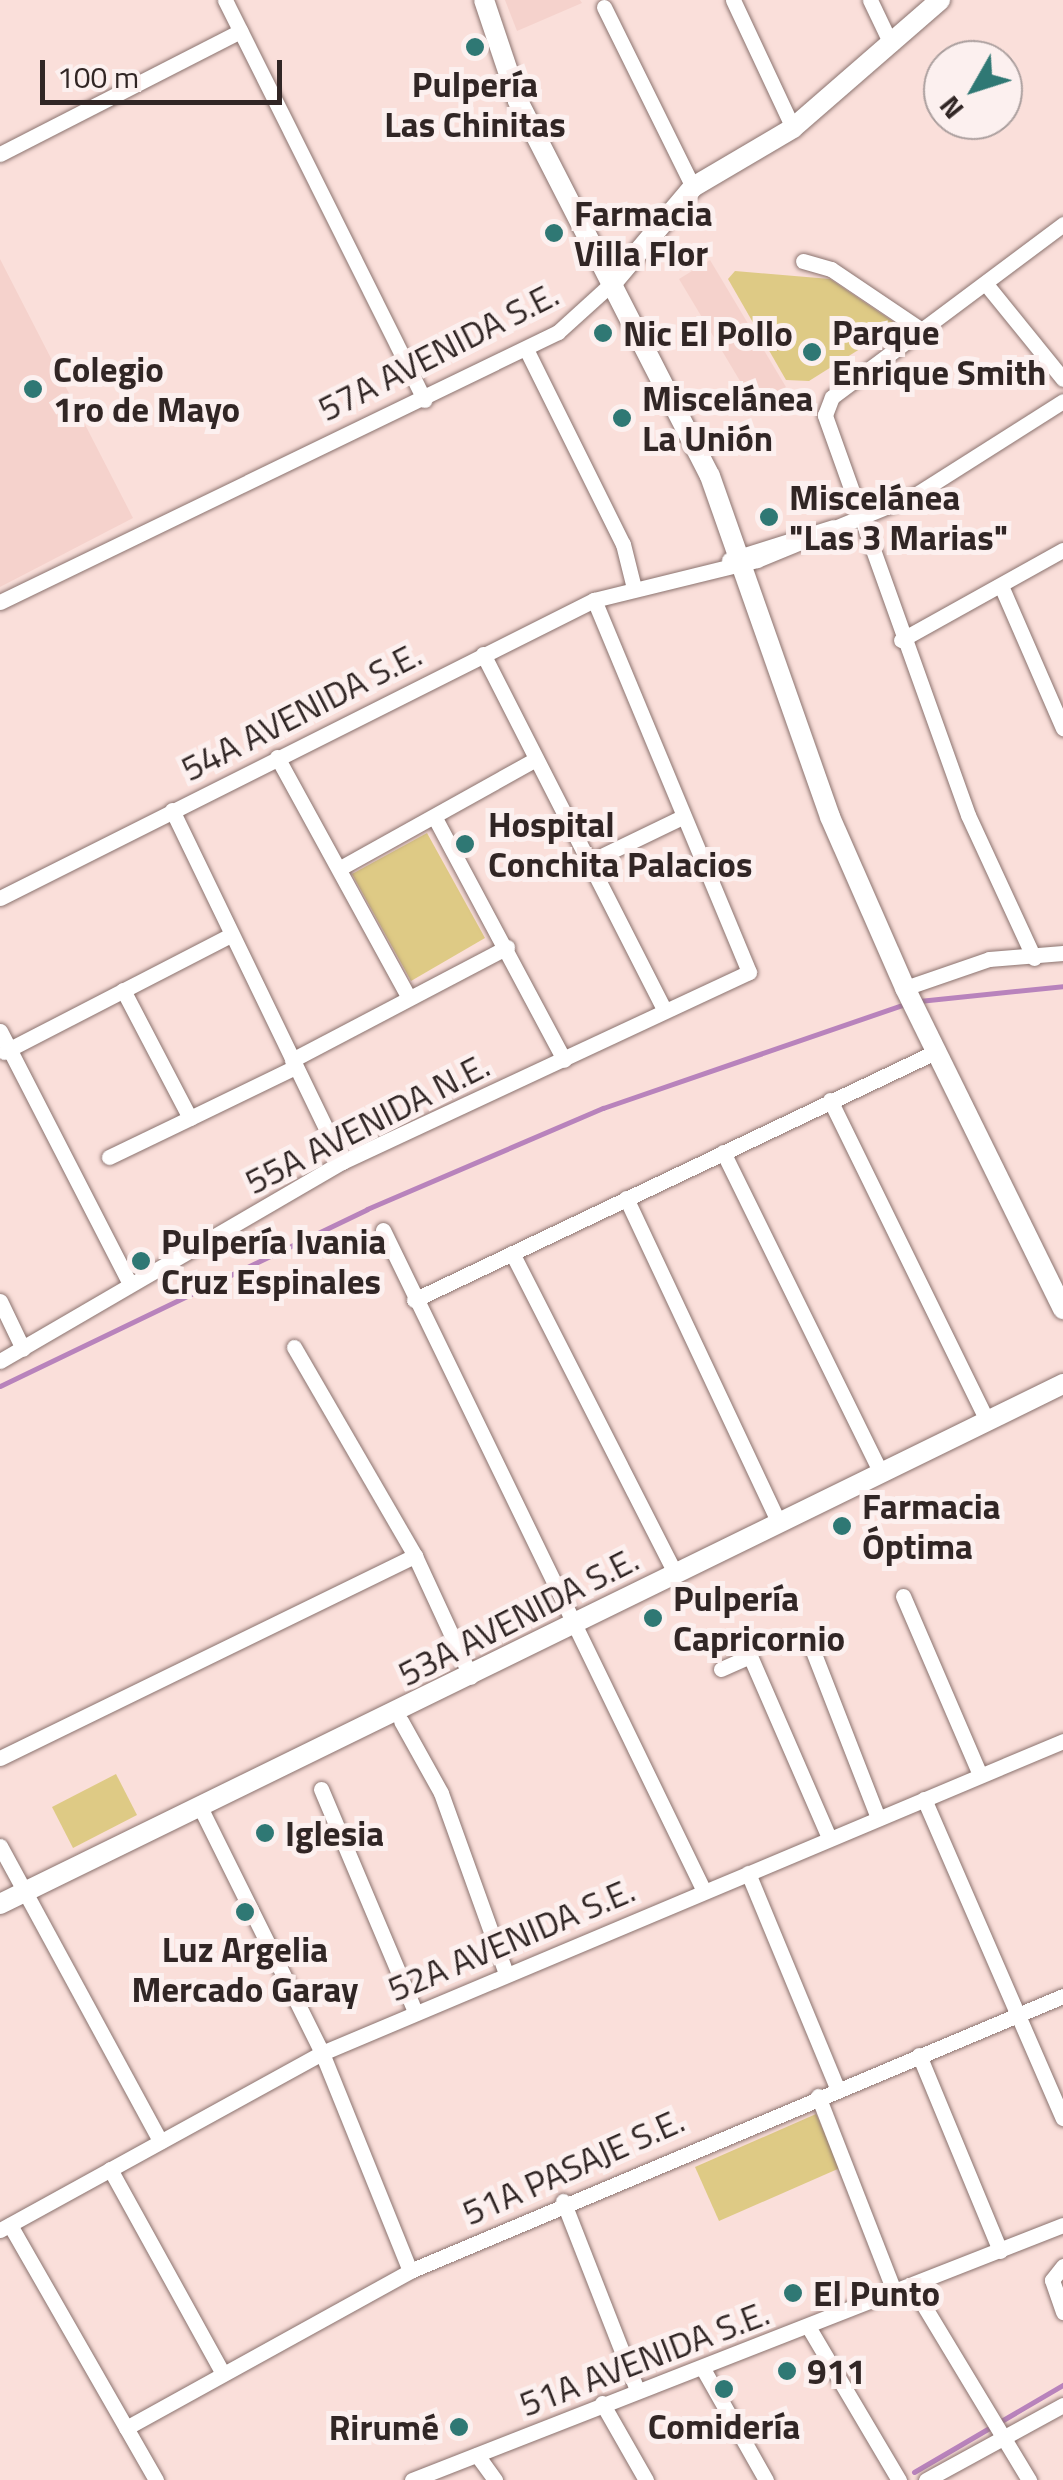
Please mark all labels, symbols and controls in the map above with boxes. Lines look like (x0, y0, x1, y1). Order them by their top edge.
marker: Pulpería Las Chinitas (464, 36, 486, 58)
scale bar (45, 40, 288, 102)
north arrow (923, 40, 1023, 140)
text: 100 m (57, 54, 139, 100)
place label: Pulpería Las Chinitas (384, 63, 566, 145)
text: N (928, 87, 974, 129)
place label: Farmacia Villa Flor (574, 192, 713, 274)
marker: Farmacia Villa Flor (543, 222, 565, 244)
street label: 57A AVENIDA S.E. (311, 272, 565, 430)
place label: Parque Enrique Smith (832, 311, 1046, 393)
place label: Nic El Pollo (623, 312, 793, 354)
marker: Nic El Pollo (592, 322, 614, 344)
marker: Parque Enrique Smith (801, 341, 823, 363)
place label: Colegio 1ro de Mayo (53, 348, 240, 430)
place label: Miscelánea La Unión (642, 377, 813, 459)
marker: Colegio 1ro de Mayo (22, 378, 44, 400)
marker: Miscelánea La Unión (611, 407, 633, 429)
place label: Miscelánea "Las 3 Marias" (789, 476, 1008, 558)
marker: Miscelánea "Las 3 Marias" (758, 506, 780, 528)
street label: 54A AVENIDA S.E. (174, 632, 428, 790)
place label: Hospital Conchita Palacios (488, 803, 752, 885)
marker: Hospital Conchita Palacios (452, 831, 478, 857)
street label: 55A AVENIDA N.E. (238, 1043, 496, 1203)
place label: Pulpería Ivania Cruz Espinales (161, 1220, 386, 1302)
marker: Pulpería Ivania Cruz Espinales (130, 1250, 152, 1272)
place label: Farmacia Óptima (862, 1485, 1001, 1567)
marker: Farmacia Óptima (831, 1515, 853, 1537)
street label: 53A AVENIDA S.E. (391, 1537, 645, 1695)
place label: Pulpería Capricornio (673, 1577, 845, 1659)
marker: Pulpería Capricornio (642, 1607, 664, 1629)
place label: Iglesia (285, 1812, 384, 1854)
marker: Iglesia (254, 1822, 276, 1844)
street label: 52A AVENIDA S.E. (381, 1868, 641, 2010)
marker: Luz Argelia Mercado Garay (234, 1901, 256, 1923)
place label: Luz Argelia Mercado Garay (131, 1928, 359, 2010)
street label: 51A PASAJE S.E. (456, 2098, 690, 2234)
place label: El Punto (813, 2272, 940, 2314)
marker: El Punto (782, 2282, 804, 2304)
street label: 51A AVENIDA S.E. (513, 2291, 775, 2425)
place label: 911 (807, 2350, 866, 2392)
marker: 911 (776, 2360, 798, 2382)
marker: Comidería (713, 2378, 735, 2400)
place label: Comidería (648, 2405, 800, 2447)
place label: Rirumé (329, 2406, 439, 2448)
marker: Rirumé (448, 2416, 470, 2438)

